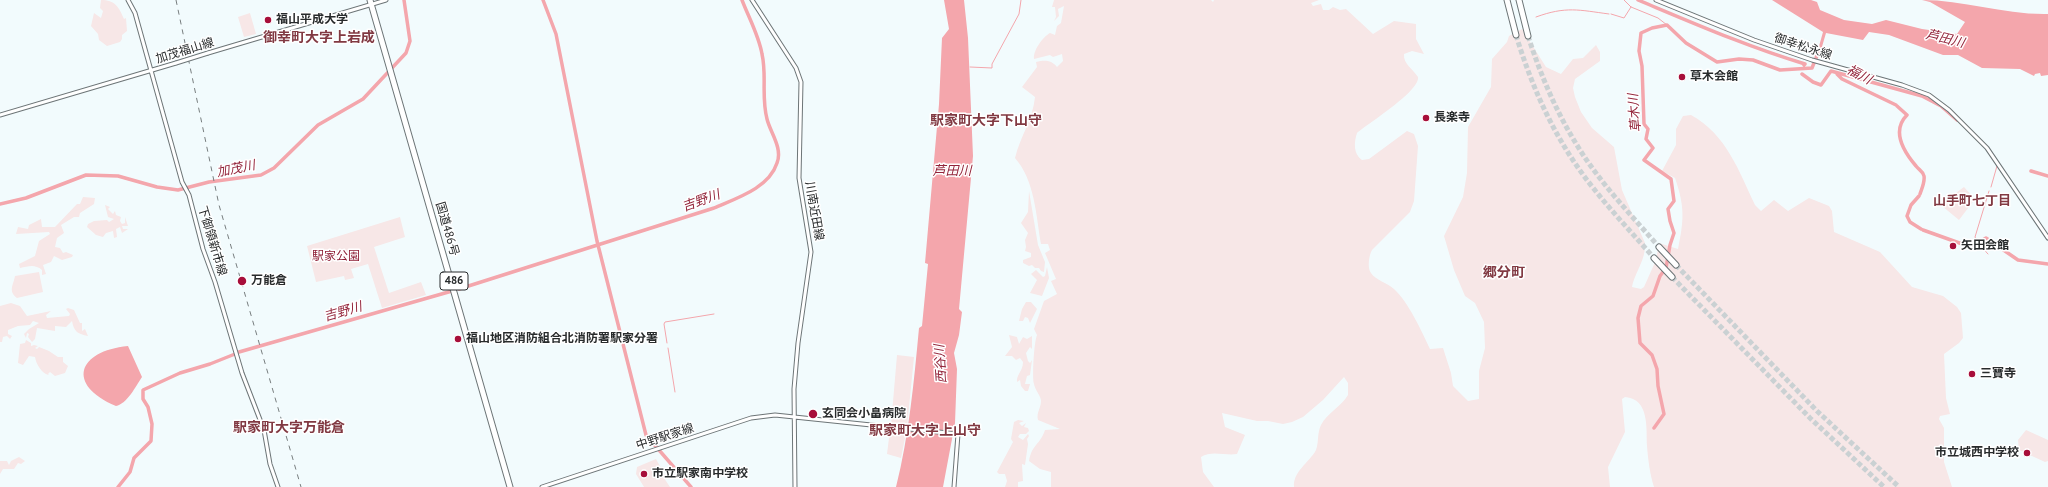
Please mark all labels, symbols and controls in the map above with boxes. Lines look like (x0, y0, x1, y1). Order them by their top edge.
place label: 福山平成大学 (276, 13, 348, 27)
marker: 福山平成大学 (263, 15, 273, 25)
water label: 芦田川 (1924, 27, 1966, 51)
district label: 御幸町大字上岩成 (263, 30, 375, 46)
street label: 御幸松永線 (1772, 31, 1834, 63)
street label: 加茂福山線 (154, 35, 216, 67)
water label: 福川 (1844, 62, 1874, 88)
place label: 草木会館 (1690, 70, 1738, 84)
marker: 草木会館 (1677, 72, 1687, 82)
water label: 草木川 (1626, 93, 1644, 133)
place label: 長楽寺 (1434, 111, 1470, 125)
district label: 駅家町大字下山守 (930, 113, 1042, 129)
marker: 長楽寺 (1421, 113, 1431, 123)
water label: 加茂川 (215, 158, 257, 180)
water label: 芦田川 (933, 163, 971, 179)
street label: 川南近田線 (802, 180, 826, 242)
water label: 吉野川 (680, 187, 722, 215)
district label: 山手町七丁目 (1933, 193, 2011, 209)
street label: 国道486号 (432, 200, 462, 258)
street label: 下御領新市線 (195, 204, 229, 278)
place label: 矢田会館 (1961, 239, 2009, 253)
marker: 矢田会館 (1948, 241, 1958, 251)
park label: 駅家公園 (312, 250, 360, 264)
district label: 郷分町 (1483, 265, 1525, 281)
road number: 486 (440, 272, 468, 290)
place label: 万能倉 (251, 274, 287, 288)
marker: 万能倉 (236, 275, 248, 287)
water label: 吉野川 (322, 299, 364, 325)
place label: 福山地区消防組合北消防署駅家分署 (466, 332, 658, 346)
marker: 福山地区消防組合北消防署駅家分署 (453, 334, 463, 344)
water label: 西谷川 (932, 344, 950, 384)
place label: 三寶寺 (1980, 367, 2016, 381)
marker: 三寶寺 (1967, 369, 1977, 379)
place label: 玄同会小畠病院 (822, 407, 906, 421)
marker: 玄同会小畠病院 (807, 408, 819, 420)
district label: 駅家町大字万能倉 (233, 420, 345, 436)
street label: 中野駅家線 (634, 421, 696, 453)
district label: 駅家町大字上山守 (869, 423, 981, 439)
place label: 市立城西中学校 (1935, 446, 2019, 460)
marker: 市立城西中学校 (2022, 448, 2032, 458)
place label: 市立駅家南中学校 (652, 467, 748, 481)
marker: 市立駅家南中学校 (639, 469, 649, 479)

